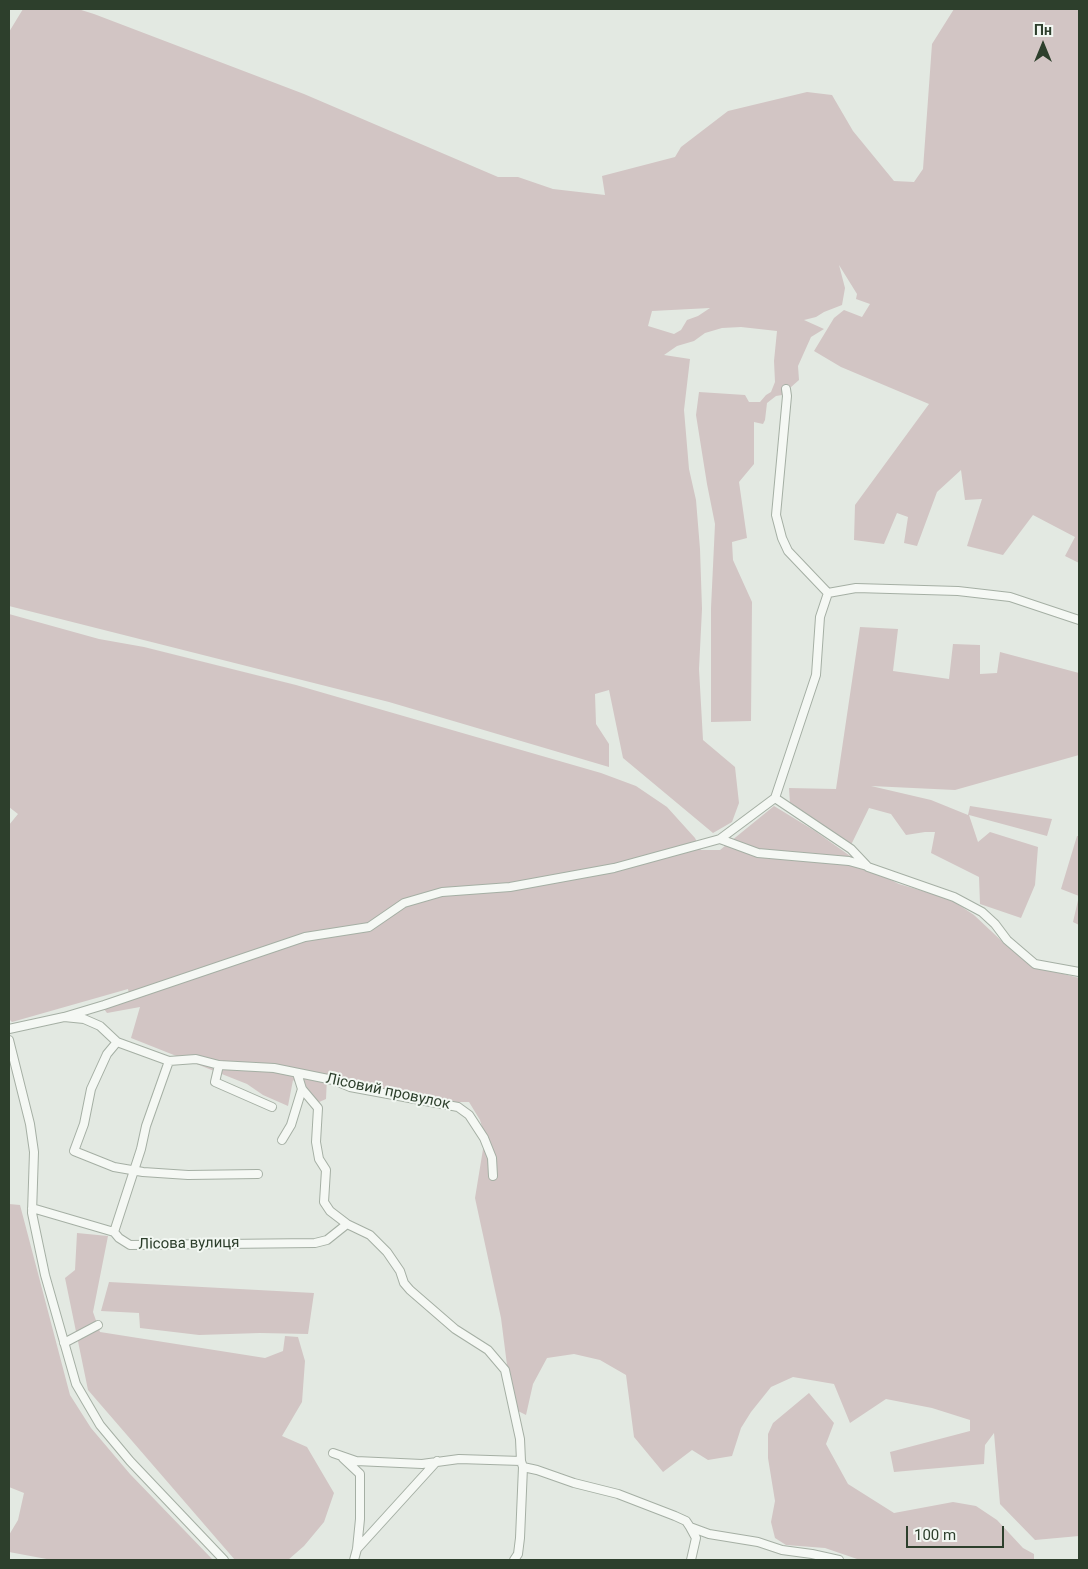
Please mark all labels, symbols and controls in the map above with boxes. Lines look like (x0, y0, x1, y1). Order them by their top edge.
north arrow (1018, 20, 1068, 70)
text: Пн (1034, 22, 1052, 38)
street label: Лісовий провулок (324, 1070, 452, 1114)
street label: Лісова вулиця (138, 1234, 240, 1254)
scale bar (908, 1516, 1006, 1548)
text: 100 m (914, 1526, 956, 1544)

